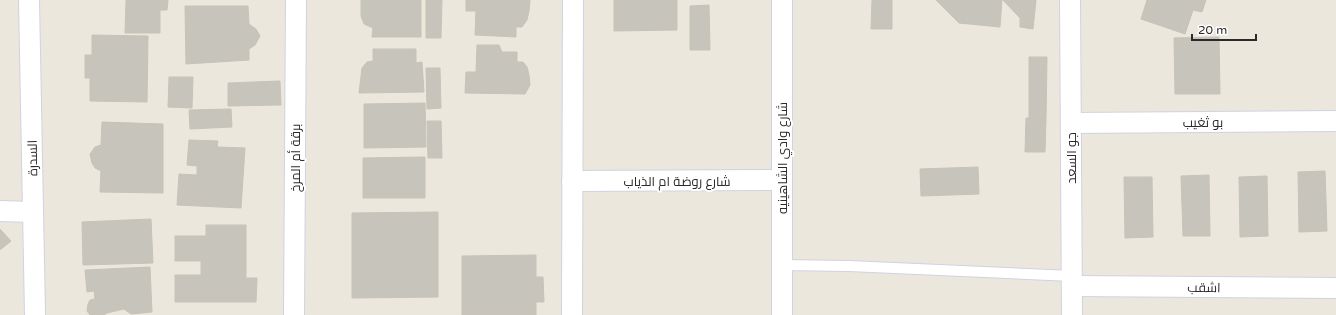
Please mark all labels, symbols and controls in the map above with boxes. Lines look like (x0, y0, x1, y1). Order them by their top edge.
scale bar (1192, 16, 1256, 42)
text: 20 m (1198, 23, 1227, 37)
street label: شارع وادي الشاهينيه (775, 102, 793, 214)
street label: بو ثغيب (1183, 115, 1223, 131)
street label: برقة أم المرخ (287, 124, 305, 192)
street label: جو السعد (1064, 132, 1080, 184)
street label: السدرة (25, 140, 41, 176)
street label: شارع روضة ام الذياب (623, 174, 731, 191)
street label: اشقب (1187, 280, 1221, 296)

